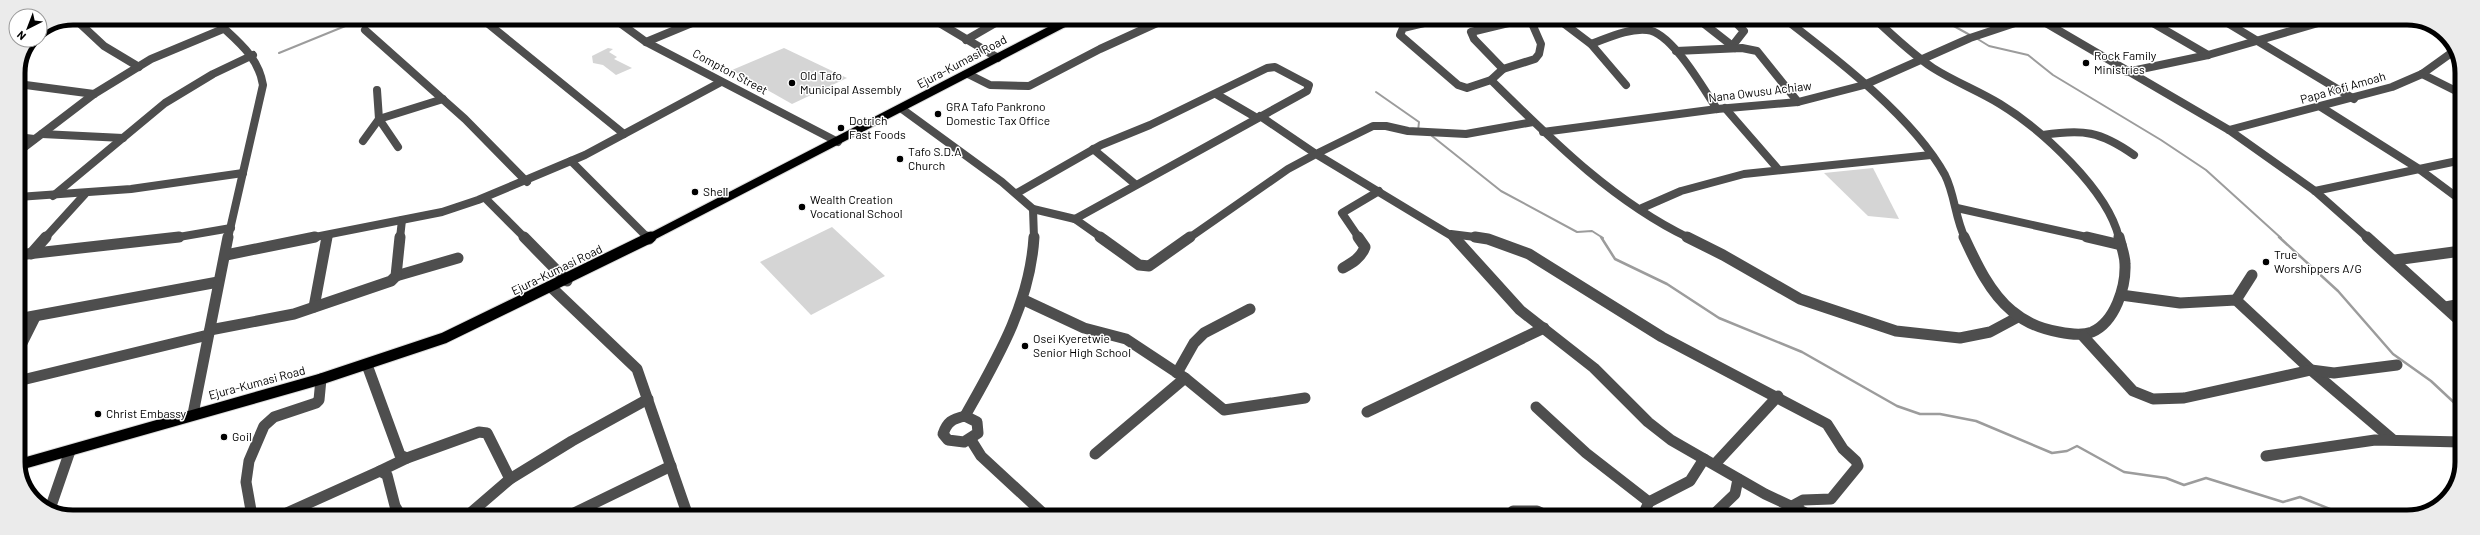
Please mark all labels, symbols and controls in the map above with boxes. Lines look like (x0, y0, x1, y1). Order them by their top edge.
north arrow (8, 8, 48, 48)
text: N (14, 29, 28, 43)
street label: Ejura-Kumasi Road (914, 32, 1009, 91)
street label: Compton Street (691, 46, 770, 97)
place label: Rock Family Ministries (2094, 48, 2157, 76)
marker: Rock Family Ministries (2081, 58, 2091, 68)
place label: Old Tafo Municipal Assembly (800, 68, 902, 96)
street label: Papa Kofi Amoah (2298, 68, 2387, 106)
marker: Old Tafo Municipal Assembly (787, 78, 797, 88)
street label: Nana Owusu Achiaw (1707, 78, 1813, 104)
place label: GRA Tafo Pankrono Domestic Tax Office (946, 99, 1050, 127)
marker: GRA Tafo Pankrono Domestic Tax Office (933, 109, 943, 119)
place label: Dotrich Fast Foods (849, 113, 906, 141)
marker: Dotrich Fast Foods (836, 123, 846, 133)
place label: Tafo S.D.A Church (908, 144, 961, 172)
marker: Tafo S.D.A Church (895, 154, 905, 164)
place label: Shell (703, 184, 728, 198)
marker: Shell (690, 187, 700, 197)
place label: Wealth Creation Vocational School (810, 192, 903, 220)
marker: Wealth Creation Vocational School (797, 202, 807, 212)
street label: Ejura-Kumasi Road (509, 241, 604, 297)
place label: True Worshippers A/G (2274, 247, 2362, 275)
marker: True Worshippers A/G (2261, 257, 2271, 267)
place label: Osei Kyeretwie Senior High School (1033, 331, 1131, 359)
marker: Osei Kyeretwie Senior High School (1020, 341, 1030, 351)
street label: Ejura-Kumasi Road (207, 362, 307, 402)
place label: Christ Embassy (106, 406, 187, 420)
marker: Christ Embassy (93, 409, 103, 419)
place label: Goil (232, 429, 252, 443)
marker: Goil (219, 432, 229, 442)

